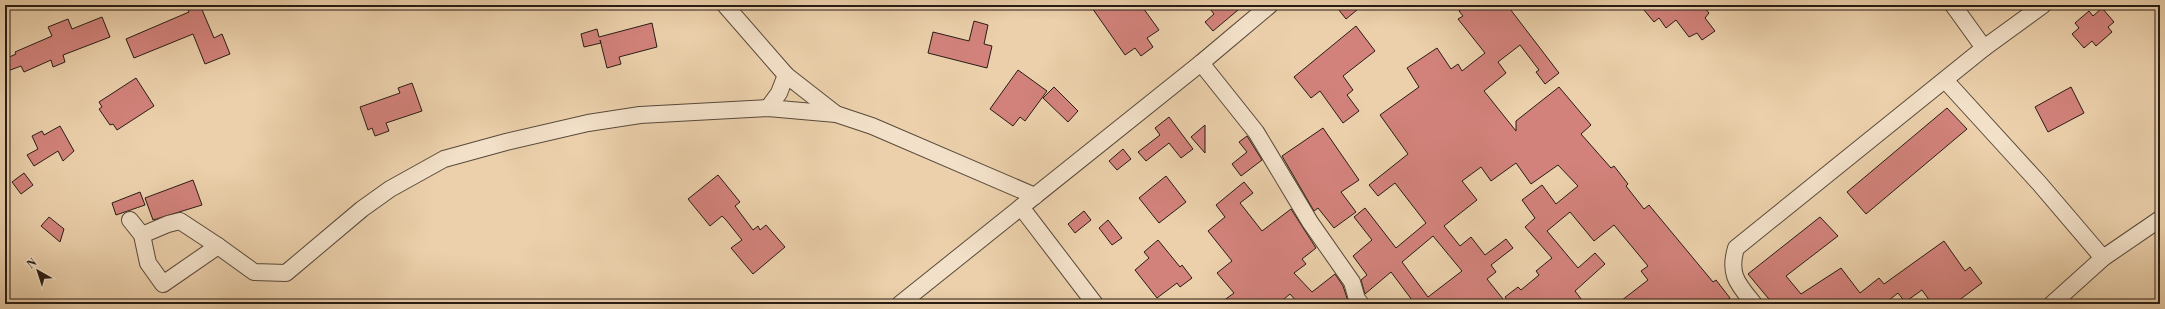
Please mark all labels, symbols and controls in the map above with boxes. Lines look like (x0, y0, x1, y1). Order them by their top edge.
north arrow (18, 251, 58, 291)
text: N (25, 256, 40, 272)

